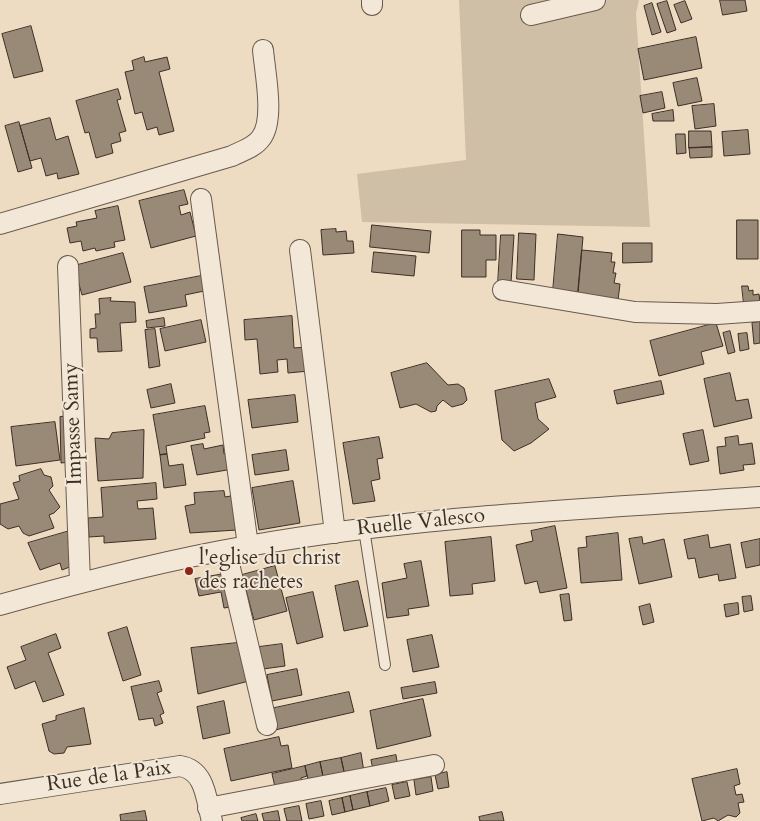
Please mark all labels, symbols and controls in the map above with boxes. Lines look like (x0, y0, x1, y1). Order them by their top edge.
street label: Impasse Samy (59, 362, 89, 486)
street label: Ruelle Valesco (356, 504, 486, 542)
place label: l'eglise du christ des rachetes (199, 546, 341, 596)
marker: l'eglise du christ des rachetes (183, 565, 195, 577)
street label: Rue de la Paix (45, 756, 173, 798)

